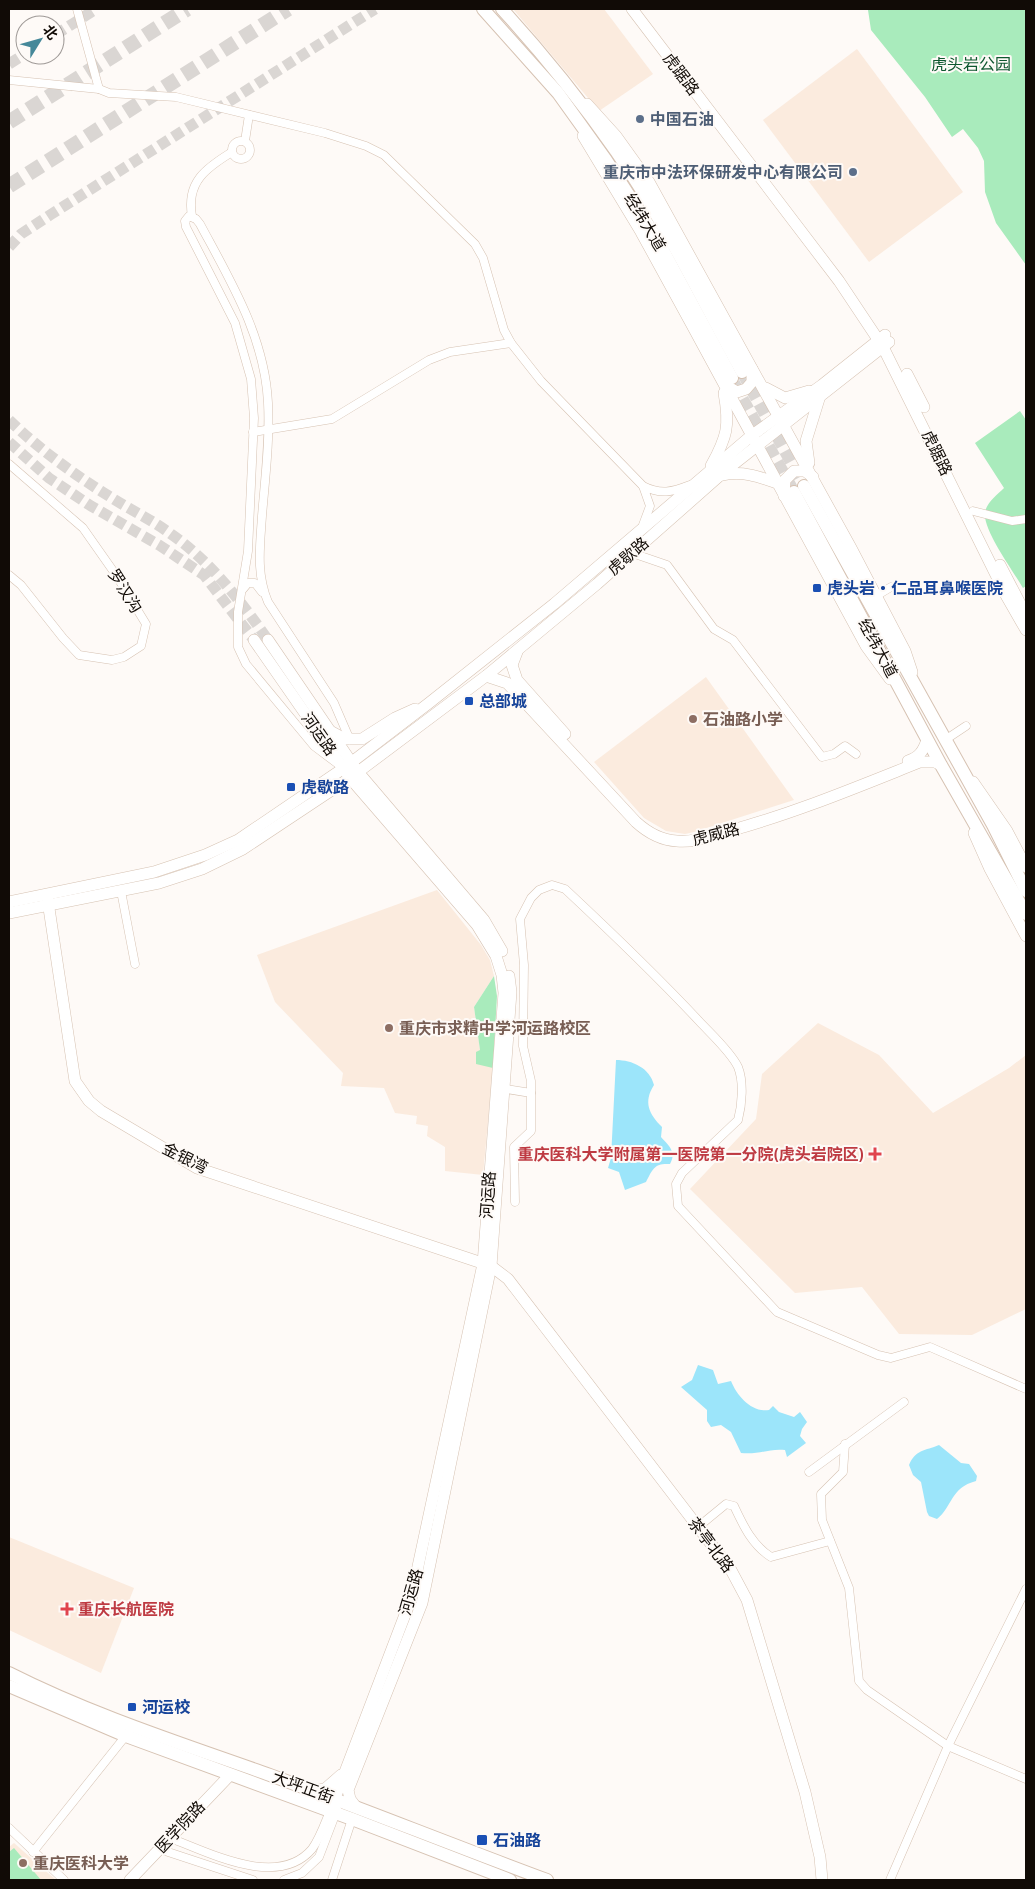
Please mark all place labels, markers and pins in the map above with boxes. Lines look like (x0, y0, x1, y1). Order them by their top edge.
place label: 中国石油 (650, 110, 714, 129)
marker: 中国石油 (634, 113, 646, 125)
place label: 重庆市中法环保研发中心有限公司 (603, 163, 843, 182)
marker: 重庆市中法环保研发中心有限公司 (847, 166, 859, 178)
place label: 虎头岩‧仁品耳鼻喉医院 (827, 579, 1003, 598)
marker: 虎头岩‧仁品耳鼻喉医院 (811, 582, 823, 594)
place label: 总部城 (479, 692, 527, 711)
marker: 总部城 (463, 695, 475, 707)
place label: 石油路小学 (703, 710, 783, 729)
marker: 石油路小学 (687, 713, 699, 725)
place label: 虎歇路 (301, 778, 349, 797)
marker: 虎歇路 (285, 781, 297, 793)
place label: 重庆市求精中学河运路校区 (399, 1019, 591, 1038)
marker: 重庆市求精中学河运路校区 (383, 1022, 395, 1034)
place label: 重庆医科大学附属第一医院第一分院(虎头岩院区) (518, 1145, 864, 1164)
marker: 重庆医科大学附属第一医院第一分院(虎头岩院区) (868, 1147, 882, 1161)
place label: 重庆长航医院 (78, 1600, 174, 1619)
marker: 重庆长航医院 (60, 1602, 74, 1616)
place label: 河运校 (142, 1698, 191, 1717)
marker: 河运校 (126, 1701, 138, 1713)
place label: 石油路 (493, 1831, 541, 1850)
marker: 石油路 (475, 1833, 489, 1847)
place label: 重庆医科大学 (33, 1854, 129, 1873)
marker: 重庆医科大学 (17, 1857, 29, 1869)

